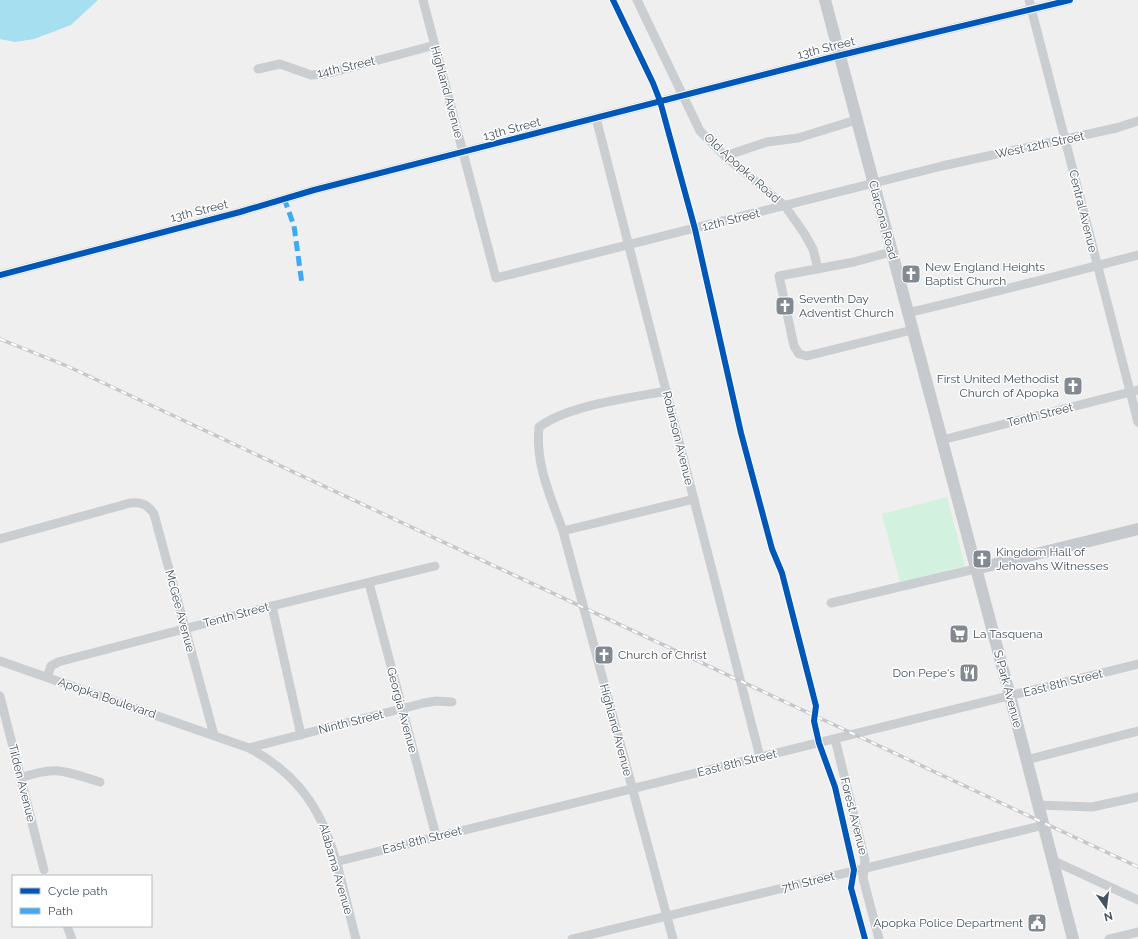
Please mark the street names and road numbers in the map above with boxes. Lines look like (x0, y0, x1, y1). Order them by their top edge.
street label: 13th Street (796, 34, 856, 62)
street label: Highland Avenue (428, 44, 466, 140)
street label: 14th Street (316, 54, 376, 80)
street label: 13th Street (482, 115, 542, 143)
street label: West 12th Street (994, 129, 1086, 161)
street label: Old Apopka Road (701, 130, 783, 206)
street label: Central Avenue (1066, 168, 1100, 254)
street label: Clarcona Road (866, 179, 900, 261)
street label: 13th Street (169, 197, 229, 225)
street label: 12th Street (701, 206, 761, 234)
street label: Robinson Avenue (660, 389, 696, 487)
street label: Tenth Street (1006, 400, 1074, 430)
street label: McGee Avenue (162, 568, 198, 654)
street label: Tenth Street (202, 600, 270, 630)
street label: S Park Avenue (991, 649, 1025, 729)
street label: Georgia Avenue (384, 666, 420, 754)
street label: East 8th Street (1022, 666, 1104, 700)
street label: Apopka Boulevard (56, 675, 158, 721)
street label: Highland Avenue (597, 682, 635, 778)
street label: Ninth Street (317, 707, 385, 737)
street label: Tilden Avenue (6, 743, 38, 823)
street label: East 8th Street (696, 746, 778, 780)
street label: Forest Avenue (838, 776, 870, 856)
street label: Alabama Avenue (316, 822, 356, 916)
street label: East 8th Street (381, 823, 463, 857)
street label: 7th Street (780, 869, 836, 895)

